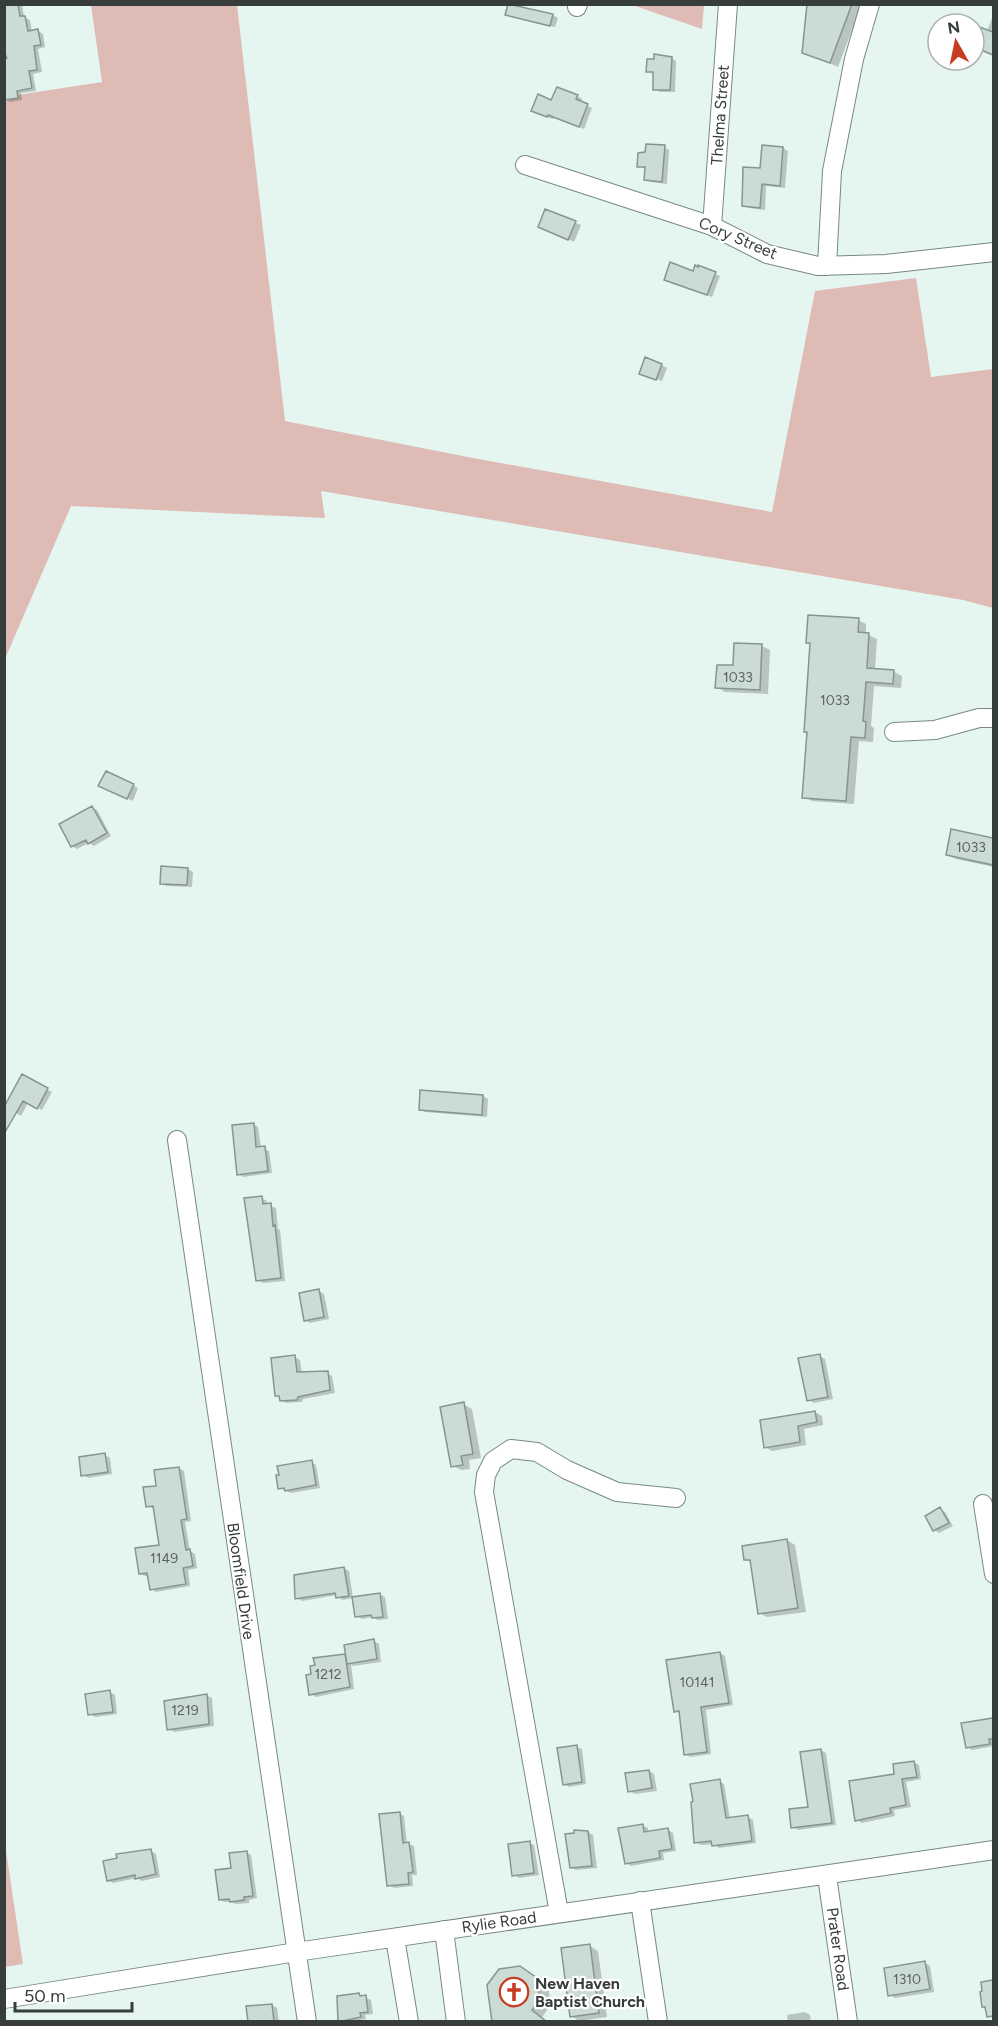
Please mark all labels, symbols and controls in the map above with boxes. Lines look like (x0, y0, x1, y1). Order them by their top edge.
north arrow (926, 12, 986, 72)
text: N (946, 17, 961, 38)
street label: Thelma Street (707, 64, 733, 166)
street label: Cory Street (696, 213, 780, 263)
house number: 1033 (723, 669, 753, 686)
house number: 1033 (820, 692, 850, 709)
house number: 1033 (956, 839, 986, 856)
street label: Bloomfield Drive (223, 1521, 259, 1641)
house number: 1149 (150, 1550, 178, 1567)
house number: 1212 (314, 1666, 342, 1683)
house number: 10141 (679, 1674, 715, 1691)
house number: 1219 (171, 1702, 199, 1719)
street label: Prater Road (823, 1906, 853, 1992)
street label: Rylie Road (460, 1907, 538, 1937)
house number: 1310 (893, 1971, 921, 1988)
place label: New Haven Baptist Church (535, 1974, 645, 2011)
scale bar (15, 1975, 132, 2013)
church icon: New Haven Baptist Church (498, 1976, 530, 2008)
text: 50 m (24, 1985, 66, 2007)

